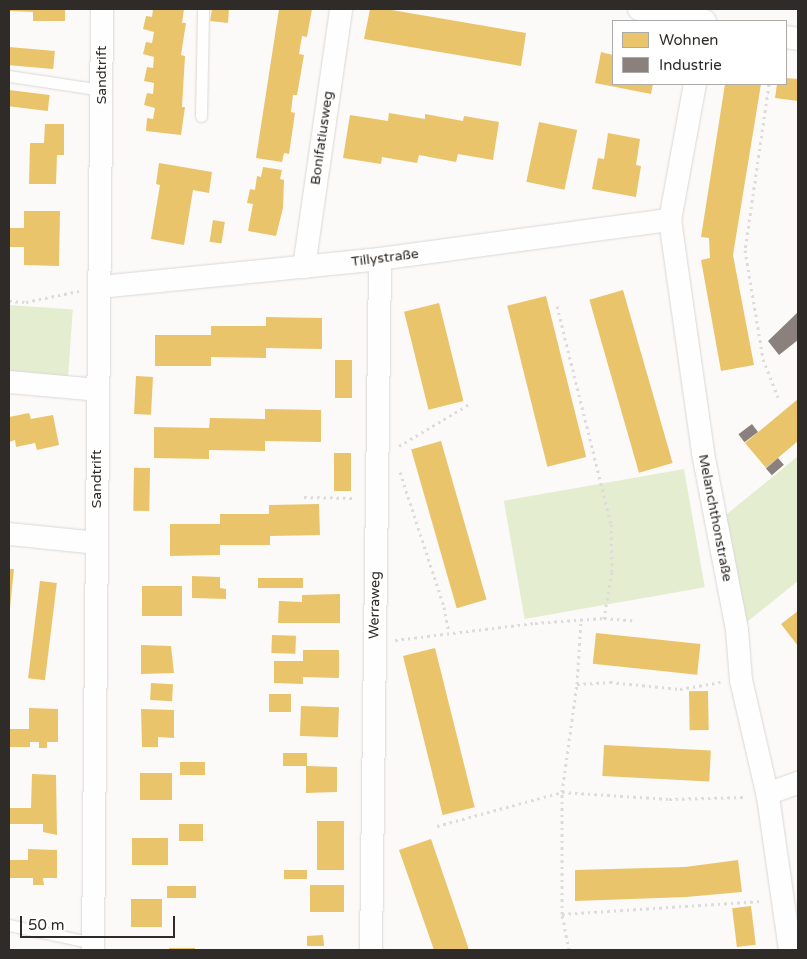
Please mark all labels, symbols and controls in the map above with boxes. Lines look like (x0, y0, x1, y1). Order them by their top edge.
legend (612, 20, 787, 85)
text: Wohnen (659, 31, 719, 49)
street label: Sandtrift (94, 46, 110, 104)
text: Industrie (659, 56, 722, 74)
street label: Bonifatiusweg (307, 90, 337, 186)
street label: Tillystraße (350, 246, 420, 270)
street label: Sandtrift (89, 450, 105, 508)
street label: Melanchthonstraße (694, 453, 736, 583)
street label: Werraweg (366, 571, 384, 639)
scale bar (22, 906, 178, 938)
text: 50 m (28, 916, 65, 934)

